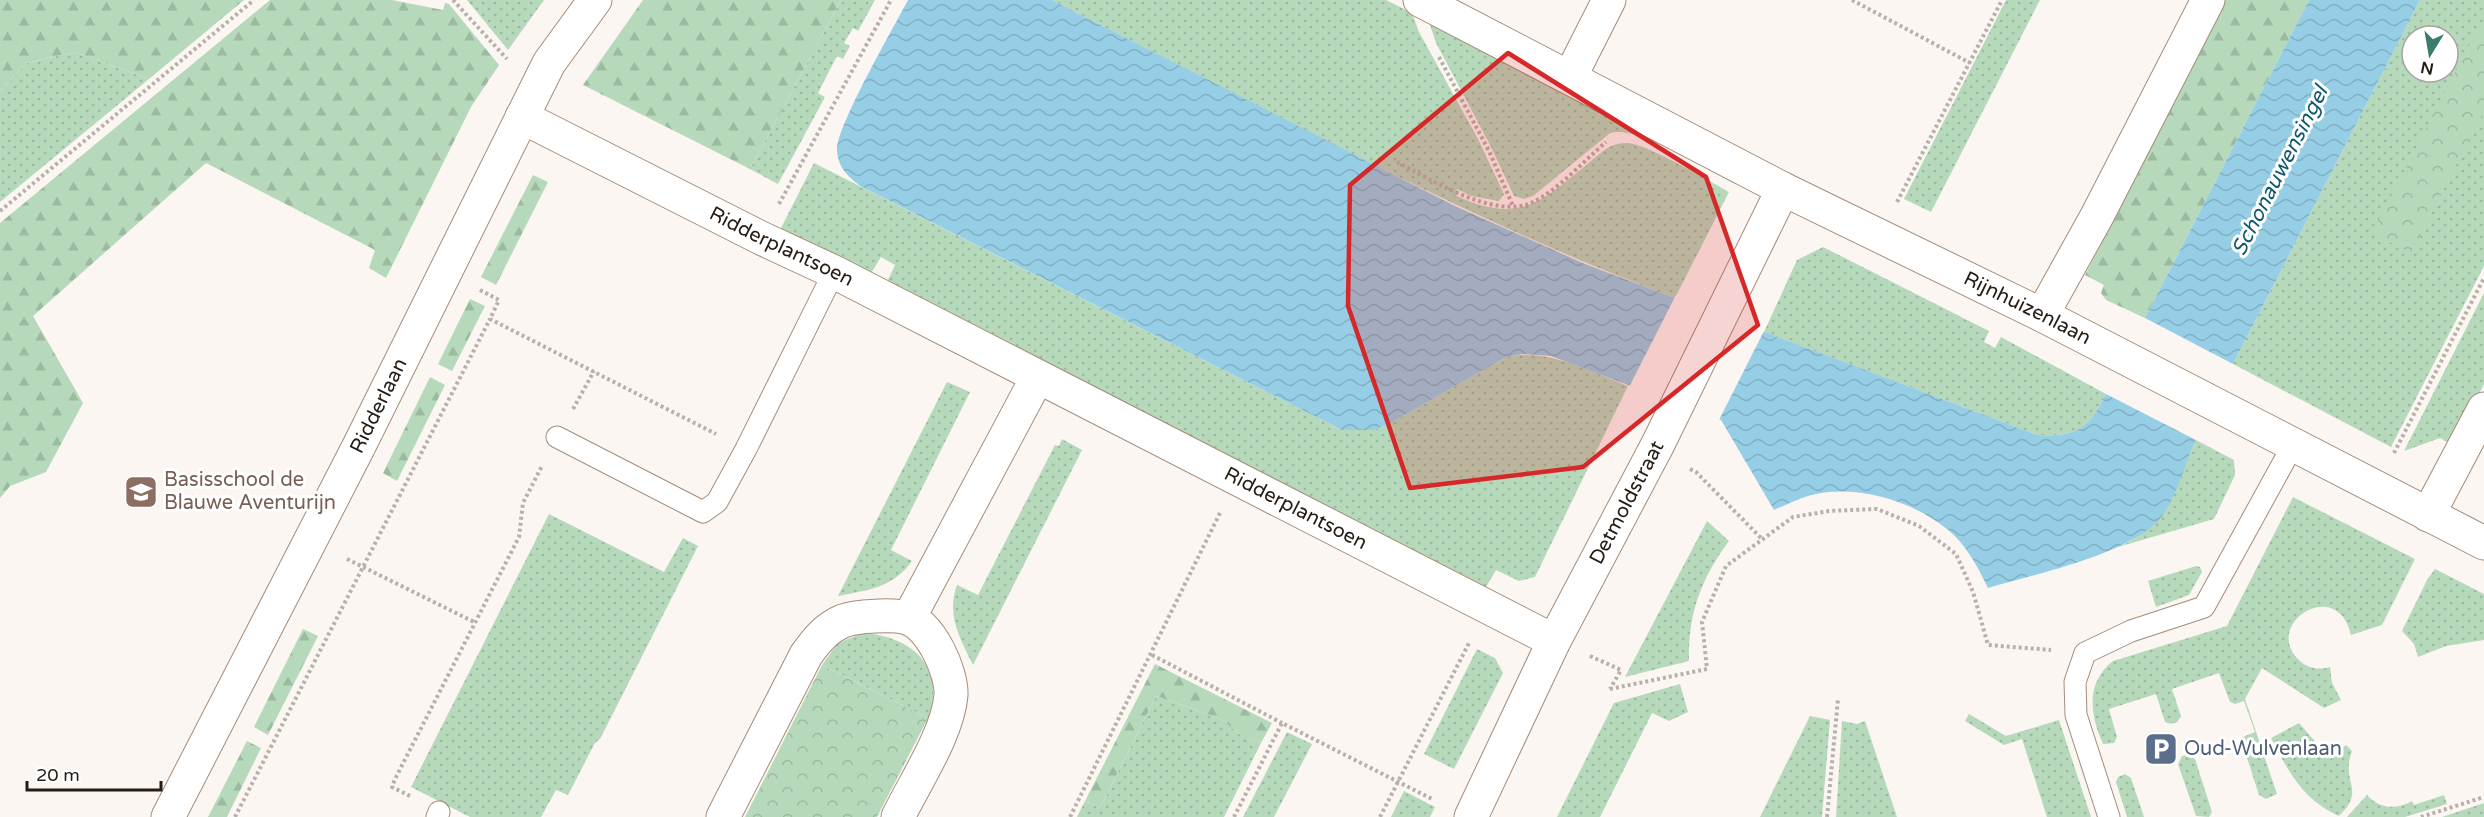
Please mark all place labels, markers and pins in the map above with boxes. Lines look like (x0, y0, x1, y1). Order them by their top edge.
place label: Basisschool de Blauwe Aventurijn (164, 468, 336, 515)
school or university icon: Basisschool de Blauwe Aventurijn (123, 474, 159, 510)
parking icon: Oud-Wulvenlaan (2143, 731, 2179, 767)
place label: Oud-Wulvenlaan (2184, 737, 2342, 761)

